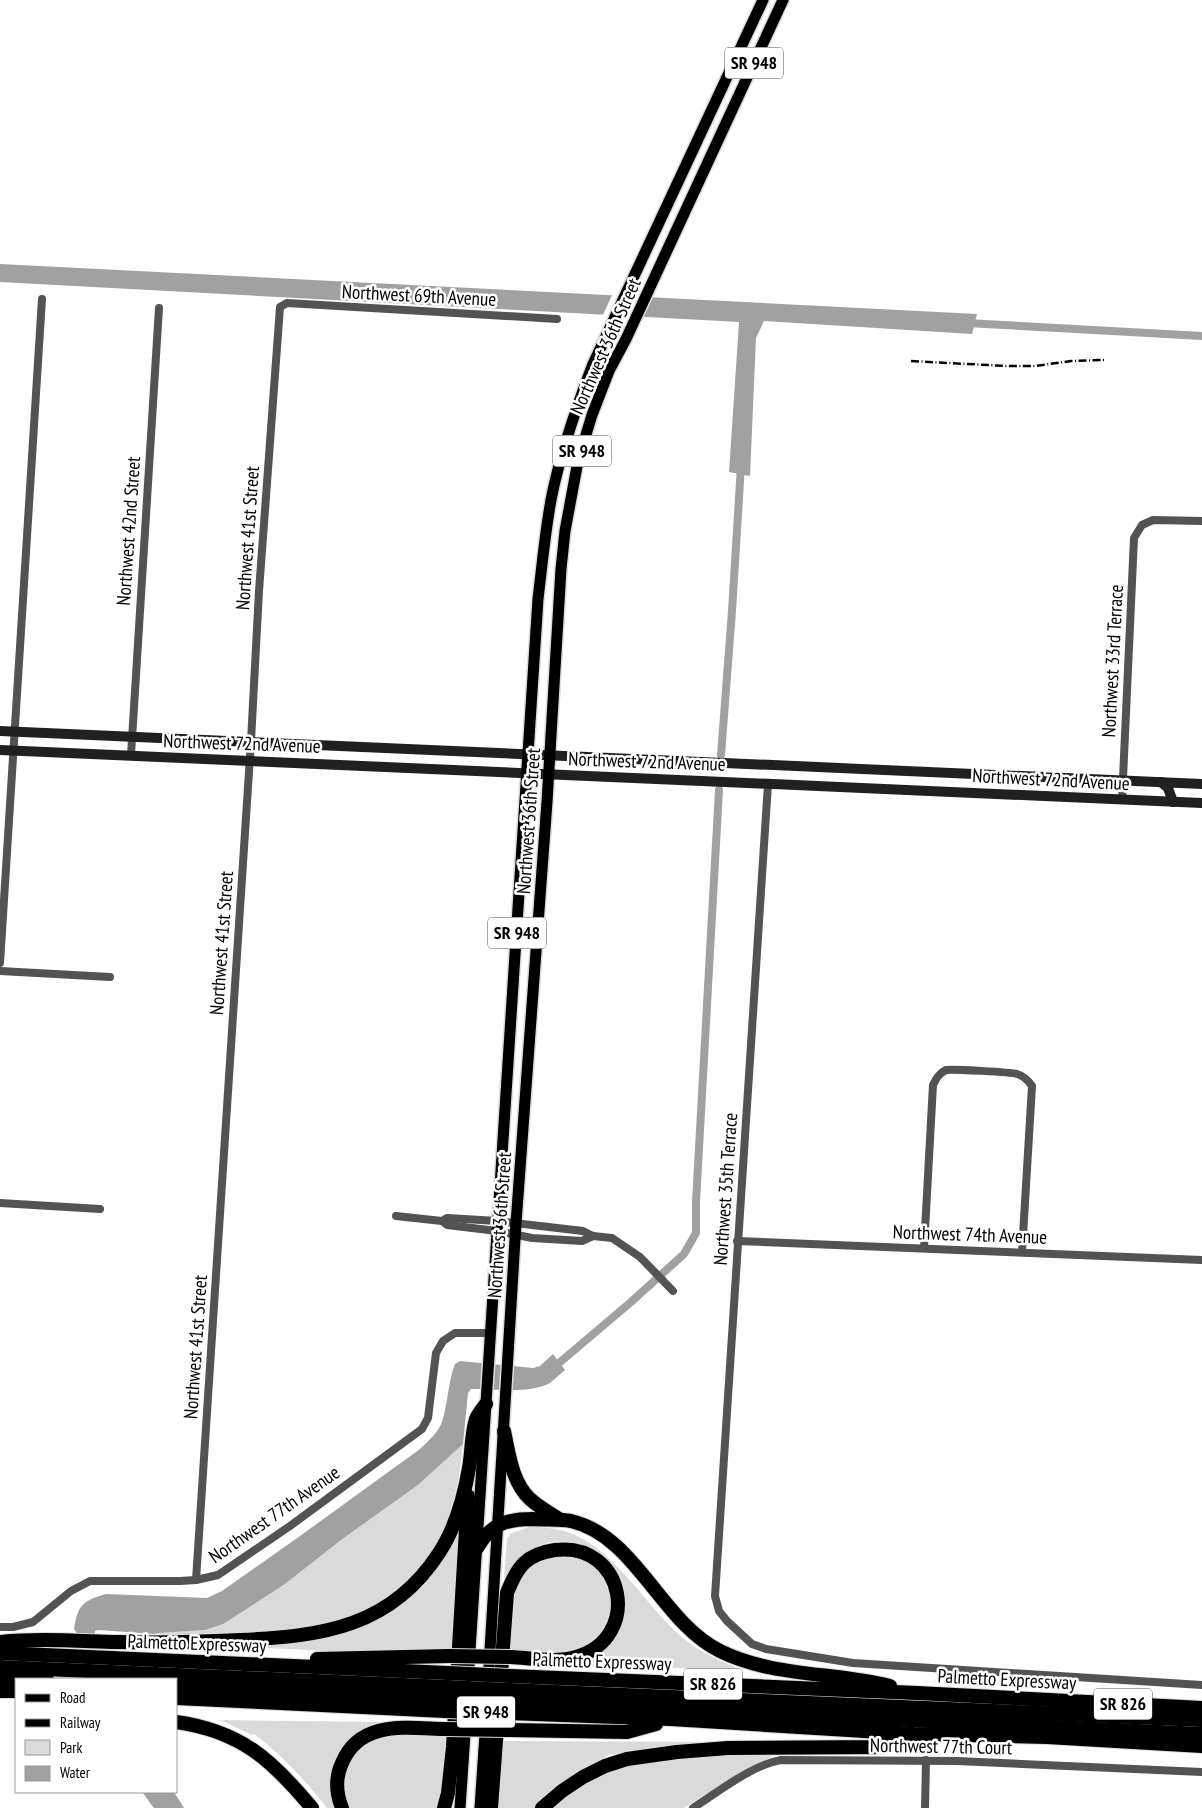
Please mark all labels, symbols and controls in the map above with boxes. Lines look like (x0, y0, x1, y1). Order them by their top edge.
road number: SR 948 (725, 48, 783, 78)
street label: Northwest 36th Street (564, 274, 646, 418)
street label: Northwest 69th Avenue (341, 279, 497, 311)
road number: SR 948 (553, 436, 611, 466)
street label: Northwest 42nd Street (111, 455, 145, 606)
street label: Northwest 41st Street (230, 464, 264, 611)
street label: Northwest 33rd Terrace (1096, 584, 1128, 738)
street label: Northwest 72nd Avenue (163, 728, 321, 758)
street label: Northwest 36th Street (511, 746, 545, 895)
street label: Northwest 72nd Avenue (568, 746, 726, 776)
street label: Northwest 72nd Avenue (972, 763, 1130, 795)
street label: Northwest 41st Street (204, 869, 238, 1016)
road number: SR 948 (488, 918, 546, 948)
street label: Northwest 35th Terrace (708, 1112, 742, 1266)
street label: Northwest 36th Street (482, 1150, 516, 1299)
street label: Northwest 74th Avenue (892, 1219, 1048, 1249)
street label: Northwest 41st Street (178, 1273, 212, 1420)
street label: Northwest 77th Avenue (204, 1460, 344, 1568)
street label: Palmetto Expressway (127, 1629, 268, 1657)
street label: Palmetto Expressway (532, 1647, 673, 1675)
street label: Palmetto Expressway (937, 1663, 1078, 1695)
road number: SR 826 (684, 1668, 742, 1700)
legend (15, 1678, 178, 1793)
text: Road (60, 1688, 86, 1707)
road number: SR 826 (1094, 1688, 1152, 1720)
road number: SR 948 (457, 1696, 515, 1728)
text: Railway (60, 1713, 101, 1732)
street label: Northwest 77th Court (870, 1733, 1013, 1759)
text: Park (60, 1738, 82, 1757)
text: Water (60, 1763, 91, 1782)

